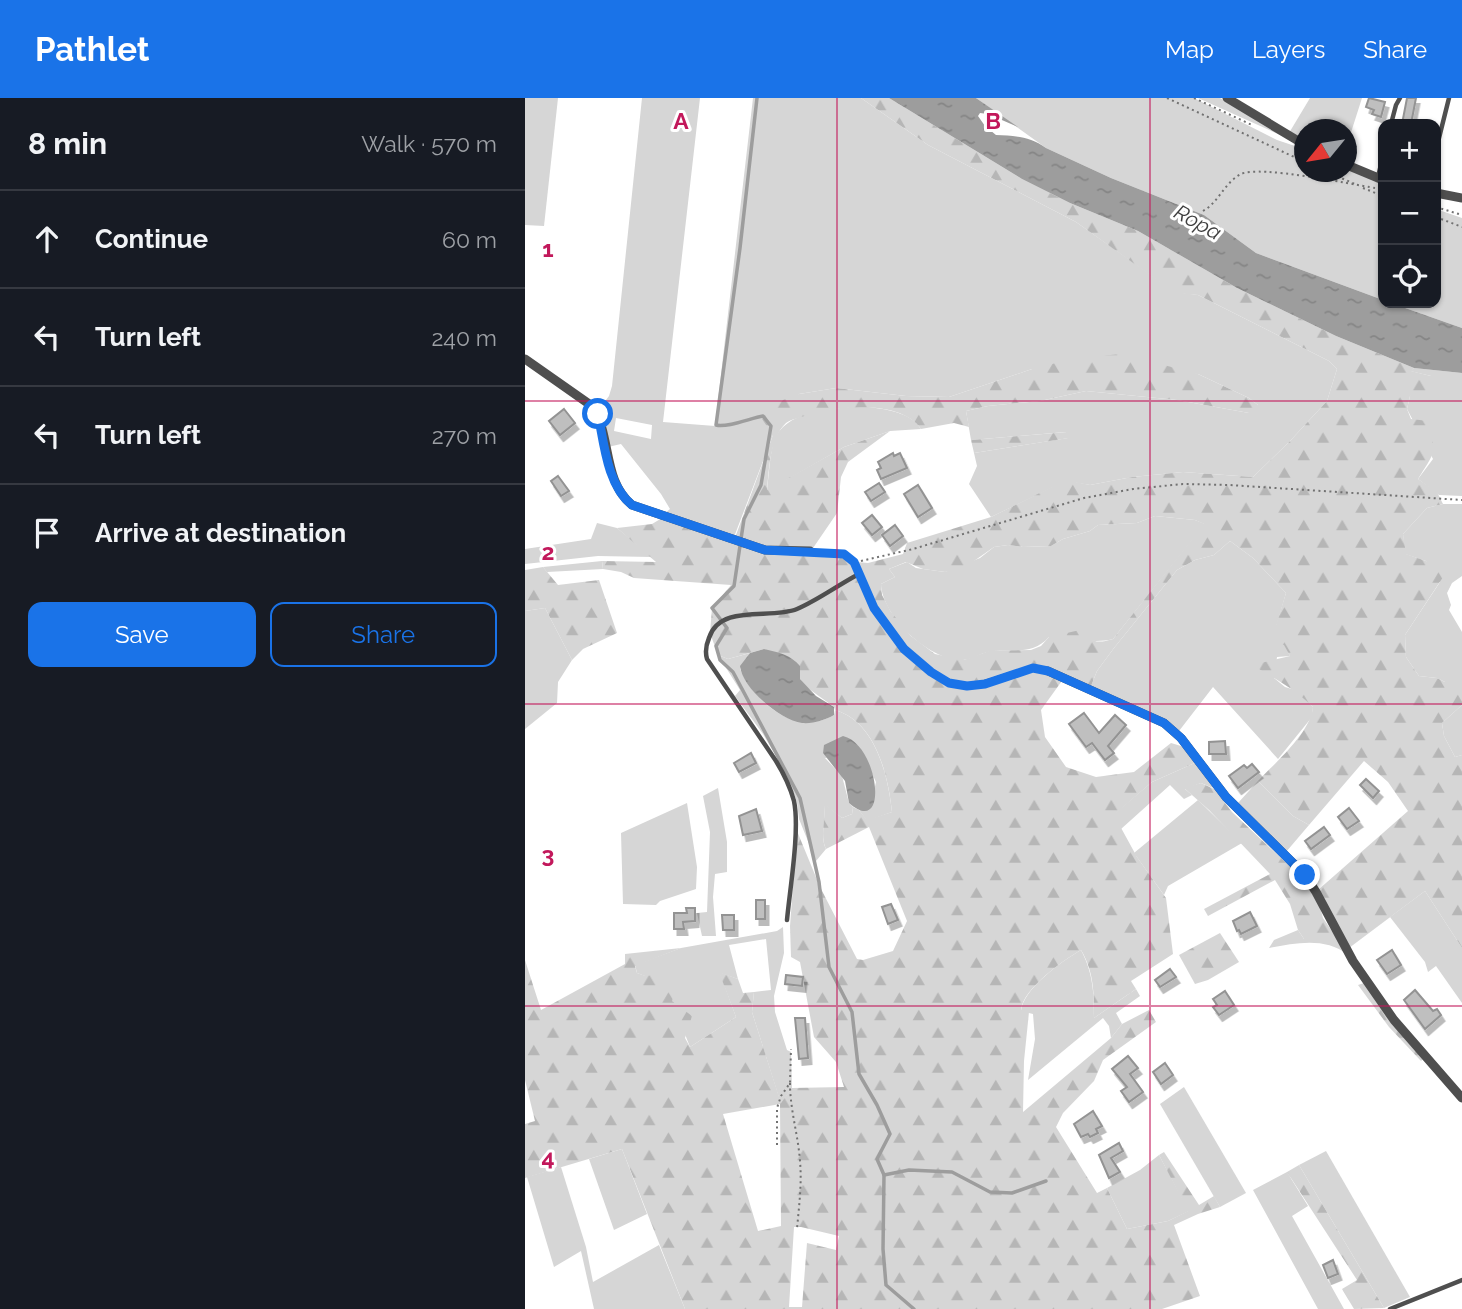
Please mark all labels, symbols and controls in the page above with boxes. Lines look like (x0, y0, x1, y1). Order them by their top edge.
text: Pathlet (35, 30, 149, 69)
text: Map (1165, 35, 1214, 64)
text: Layers (1252, 35, 1325, 64)
text: Share (1363, 35, 1427, 64)
text: A (673, 107, 689, 134)
text: B (985, 107, 1001, 134)
north arrow (1294, 119, 1357, 182)
map controls (1378, 119, 1441, 308)
button: + (1378, 119, 1441, 182)
text: 8 min (28, 126, 107, 161)
text: Walk · 570 m (361, 130, 497, 157)
button: − (1378, 182, 1441, 245)
water label: Ropa (1170, 199, 1226, 245)
icon: ahead (28, 220, 66, 258)
text: Continue (95, 224, 208, 254)
text: 60 m (442, 226, 497, 253)
text: 1 (542, 235, 554, 262)
button: locate (1378, 245, 1441, 308)
icon: left (28, 318, 66, 356)
text: Turn left (95, 322, 201, 352)
text: 240 m (431, 324, 497, 351)
route start (582, 398, 613, 429)
icon: left (28, 416, 66, 454)
text: Turn left (95, 420, 201, 450)
text: 270 m (432, 422, 497, 449)
icon: arrive (28, 514, 66, 552)
text: Arrive at destination (95, 518, 346, 548)
text: 2 (542, 538, 554, 565)
button: Save (28, 602, 256, 667)
button: Share (270, 602, 497, 667)
text: 3 (542, 841, 554, 868)
route end (1289, 859, 1320, 890)
text: 4 (541, 1144, 555, 1171)

